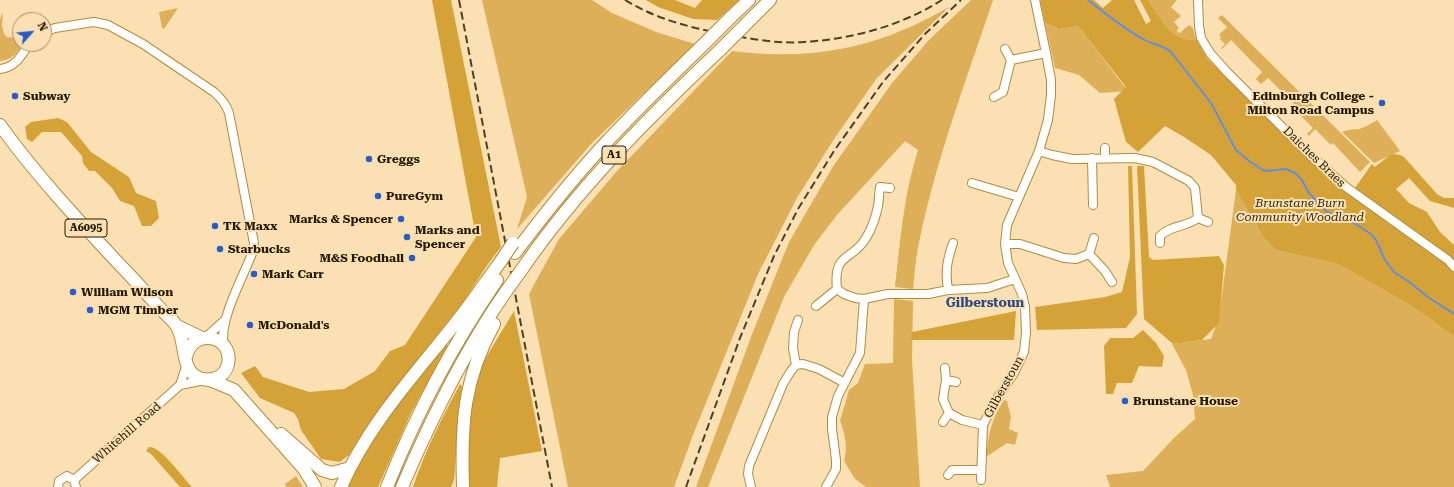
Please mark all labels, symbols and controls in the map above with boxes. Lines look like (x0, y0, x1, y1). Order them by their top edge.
north arrow (12, 12, 52, 52)
text: N (35, 20, 50, 34)
place label: Subway (23, 89, 70, 103)
place label: Edinburgh College - Milton Road Campus (1247, 89, 1374, 117)
marker: Subway (10, 91, 20, 101)
marker: Edinburgh College - Milton Road Campus (1377, 98, 1387, 108)
street label: Daiches Braes (1280, 124, 1348, 190)
road number: A1 (602, 146, 626, 164)
place label: Greggs (377, 152, 420, 166)
marker: Greggs (364, 154, 374, 164)
place label: PureGym (386, 189, 443, 203)
marker: PureGym (373, 191, 383, 201)
park label: Brunstane Burn Community Woodland (1236, 196, 1364, 224)
place label: Marks & Spencer (289, 212, 393, 226)
marker: Marks & Spencer (396, 214, 406, 224)
road number: A6095 (65, 219, 107, 237)
place label: TK Maxx (223, 219, 277, 233)
marker: TK Maxx (210, 221, 220, 231)
place label: Marks and Spencer (415, 223, 480, 251)
marker: Marks and Spencer (402, 232, 412, 242)
place label: Starbucks (228, 242, 290, 256)
marker: Starbucks (215, 244, 225, 254)
place label: M&S Foodhall (319, 251, 404, 265)
marker: M&S Foodhall (407, 253, 417, 263)
place label: Mark Carr (262, 267, 324, 281)
marker: Mark Carr (249, 269, 259, 279)
place label: William Wilson (81, 285, 173, 299)
marker: William Wilson (68, 287, 78, 297)
district label: Gilberstoun (946, 295, 1024, 311)
place label: MGM Timber (98, 303, 178, 317)
marker: MGM Timber (85, 305, 95, 315)
place label: McDonald's (258, 318, 329, 332)
marker: McDonald's (245, 320, 255, 330)
street label: Gilberstoun (981, 353, 1027, 421)
place label: Brunstane House (1133, 394, 1238, 408)
marker: Brunstane House (1120, 396, 1130, 406)
street label: Whitehill Road (90, 399, 164, 467)

